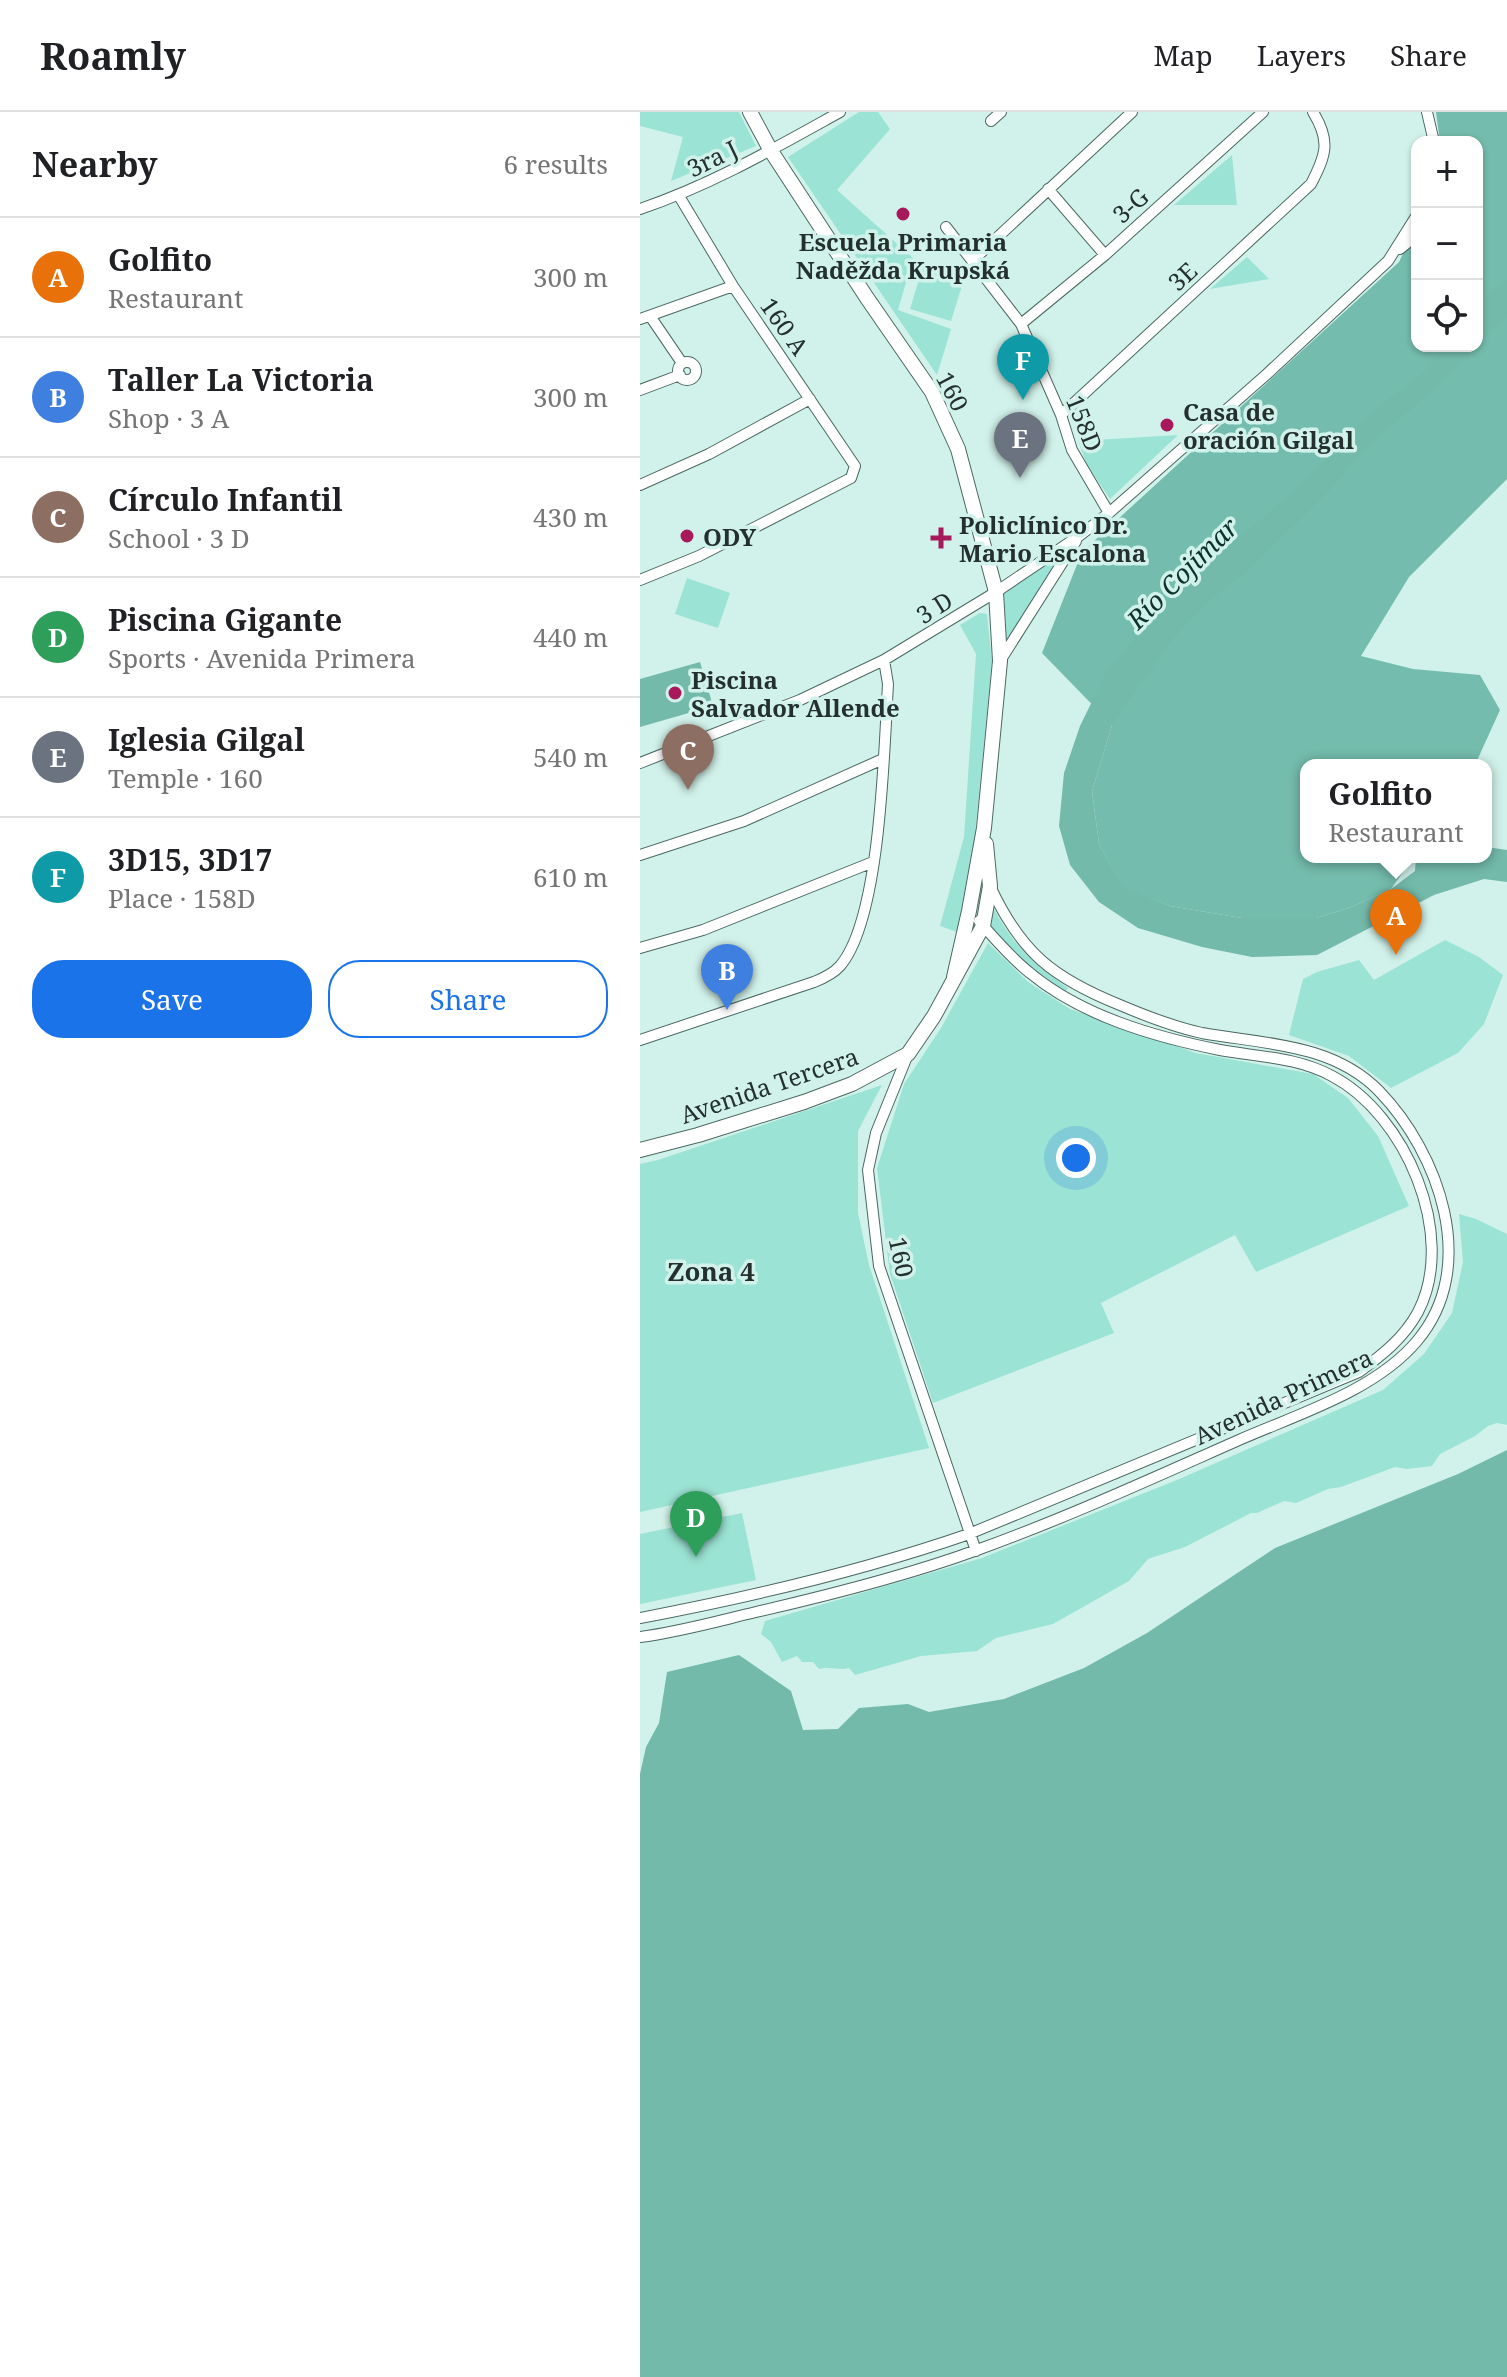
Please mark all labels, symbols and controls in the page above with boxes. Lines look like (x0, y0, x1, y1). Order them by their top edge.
text: Roamly (40, 29, 186, 81)
text: Map (1154, 36, 1213, 74)
text: Layers (1257, 36, 1346, 74)
text: Share (1390, 36, 1467, 74)
street label: 3ra J (681, 132, 743, 184)
map controls (1411, 136, 1483, 352)
button: + (1411, 136, 1483, 208)
text: Nearby (32, 141, 158, 187)
text: 6 results (503, 146, 608, 182)
street label: 3-G (1105, 180, 1155, 230)
marker: Escuela Primaria Naděžda Krupská (894, 205, 912, 223)
button: − (1411, 208, 1483, 280)
place label: Escuela Primaria Naděžda Krupská (796, 225, 1010, 286)
text: Golfito (108, 239, 212, 280)
street label: 3E (1160, 254, 1204, 298)
text: A (48, 259, 68, 295)
text: 300 m (533, 259, 608, 295)
text: Restaurant (108, 280, 243, 316)
button: locate (1411, 280, 1483, 352)
street label: 160 A (753, 291, 817, 361)
pin: F (997, 334, 1049, 400)
text: Taller La Victoria (108, 359, 374, 400)
street label: 160 (929, 365, 977, 417)
text: B (49, 379, 67, 415)
text: 300 m (533, 379, 608, 415)
street label: 158D (1059, 390, 1111, 456)
place label: Casa de oración Gilgal (1183, 395, 1355, 456)
text: Shop · 3 A (108, 400, 229, 436)
pin: E (994, 412, 1046, 478)
marker: Casa de oración Gilgal (1158, 416, 1176, 434)
text: Círculo Infantil (108, 479, 342, 520)
text: C (49, 499, 67, 535)
text: 430 m (533, 499, 608, 535)
place label: Policlínico Dr. Mario Escalona (959, 508, 1146, 569)
water label: Río Cojímar (1118, 509, 1246, 637)
text: School · 3 D (108, 520, 250, 556)
place label: ODY (703, 520, 757, 553)
marker: ODY (678, 527, 696, 545)
marker: Policlínico Dr. Mario Escalona (930, 527, 952, 549)
street label: 3 D (910, 583, 958, 631)
text: Piscina Gigante (108, 599, 342, 640)
text: D (48, 619, 68, 655)
text: 440 m (533, 619, 608, 655)
text: Sports · Avenida Primera (108, 640, 416, 676)
place label: Piscina Salvador Allende (691, 663, 900, 724)
marker: Piscina Salvador Allende (666, 684, 684, 702)
text: Iglesia Gilgal (108, 719, 305, 760)
pin: C (662, 724, 714, 790)
text: E (50, 739, 66, 775)
text: 540 m (533, 739, 608, 775)
popup (1300, 759, 1492, 863)
text: Temple · 160 (108, 760, 263, 796)
text: Golfito (1328, 773, 1433, 814)
text: Restaurant (1328, 814, 1464, 850)
text: 3D15, 3D17 (108, 839, 272, 880)
text: F (50, 859, 66, 895)
text: 610 m (533, 859, 608, 895)
text: Place · 158D (108, 880, 256, 916)
pin: A (1370, 889, 1422, 955)
pin: B (701, 944, 753, 1010)
button: Save (32, 960, 312, 1038)
button: Share (328, 960, 608, 1038)
street label: Avenida Tercera (675, 1039, 863, 1131)
your location (1056, 1138, 1096, 1178)
street label: 160 (882, 1234, 922, 1280)
district label: Zona 4 (667, 1253, 755, 1289)
street label: Avenida Primera (1188, 1340, 1378, 1452)
pin: D (670, 1491, 722, 1557)

